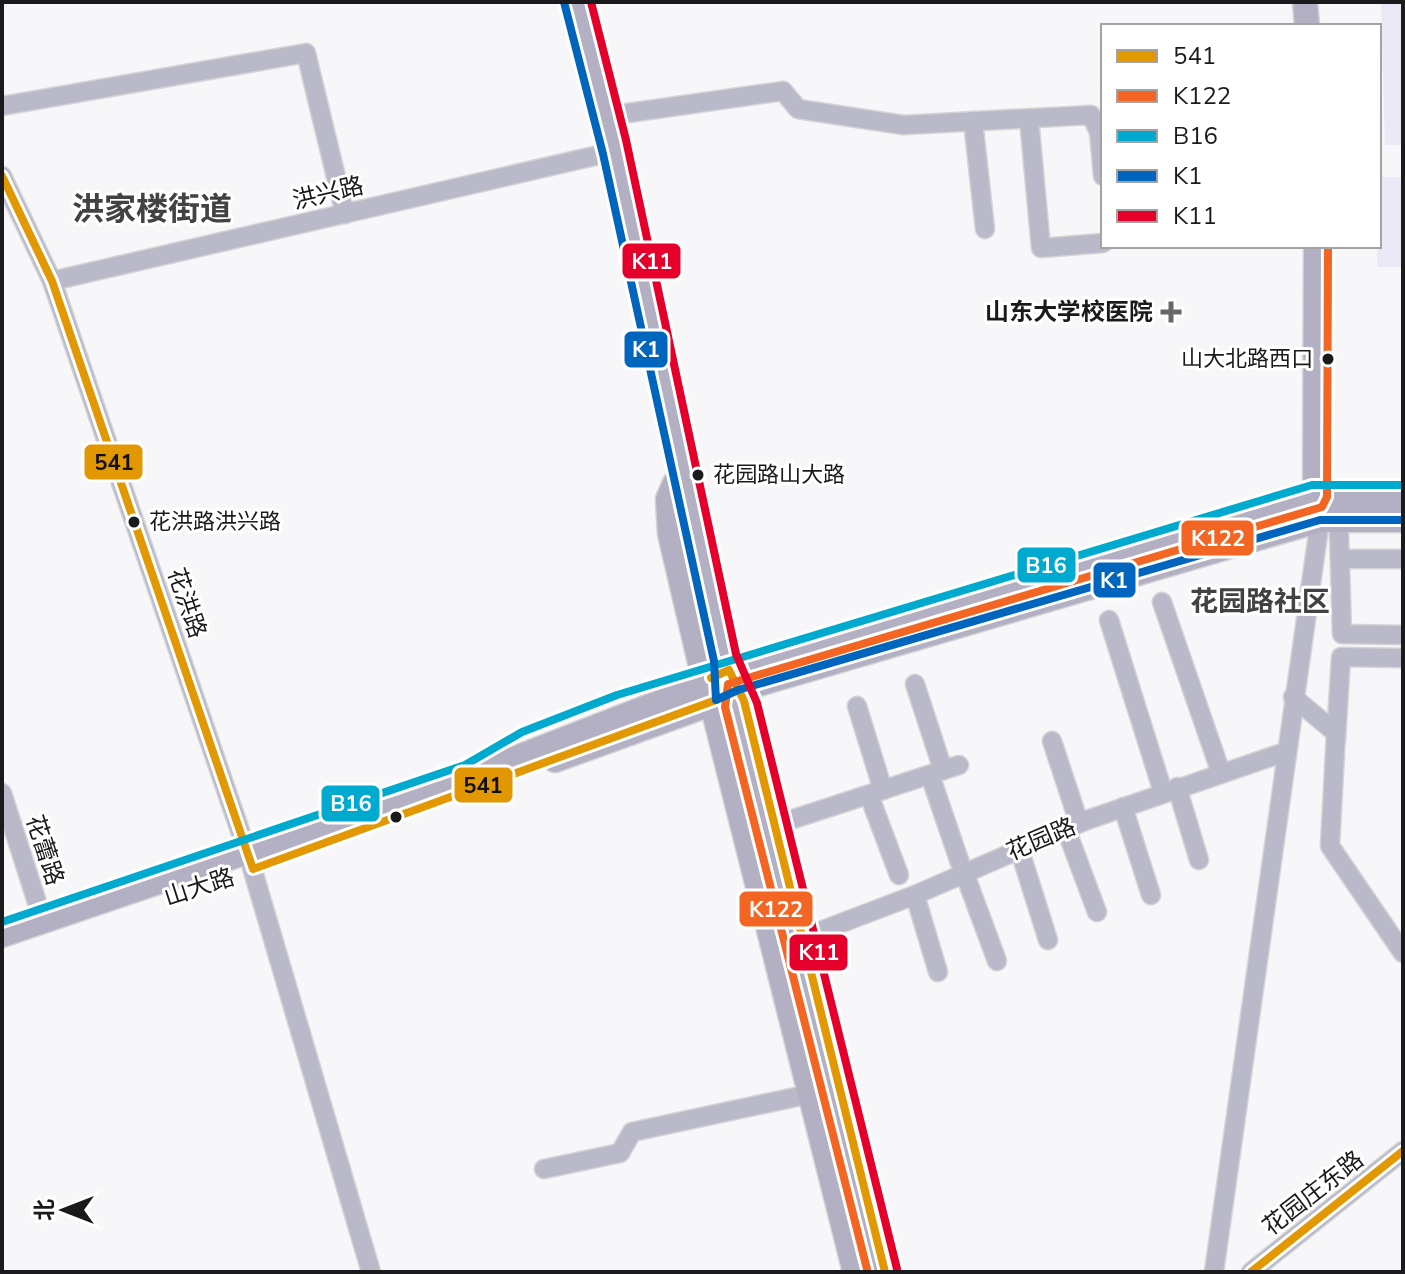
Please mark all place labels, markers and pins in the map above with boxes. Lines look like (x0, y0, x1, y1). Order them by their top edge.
place label: 山东大学校医院 (985, 296, 1153, 328)
marker: 山东大学校医院 (1160, 301, 1182, 323)
place label: 山大北路西口 (1181, 344, 1313, 374)
marker: 山大北路西口 (1320, 351, 1336, 367)
place label: 花园路山大路 (713, 460, 845, 490)
marker: 花园路山大路 (690, 467, 706, 483)
place label: 花洪路洪兴路 (149, 507, 281, 537)
marker: 花洪路洪兴路 (126, 514, 142, 530)
unlabelled marker (388, 809, 404, 825)

